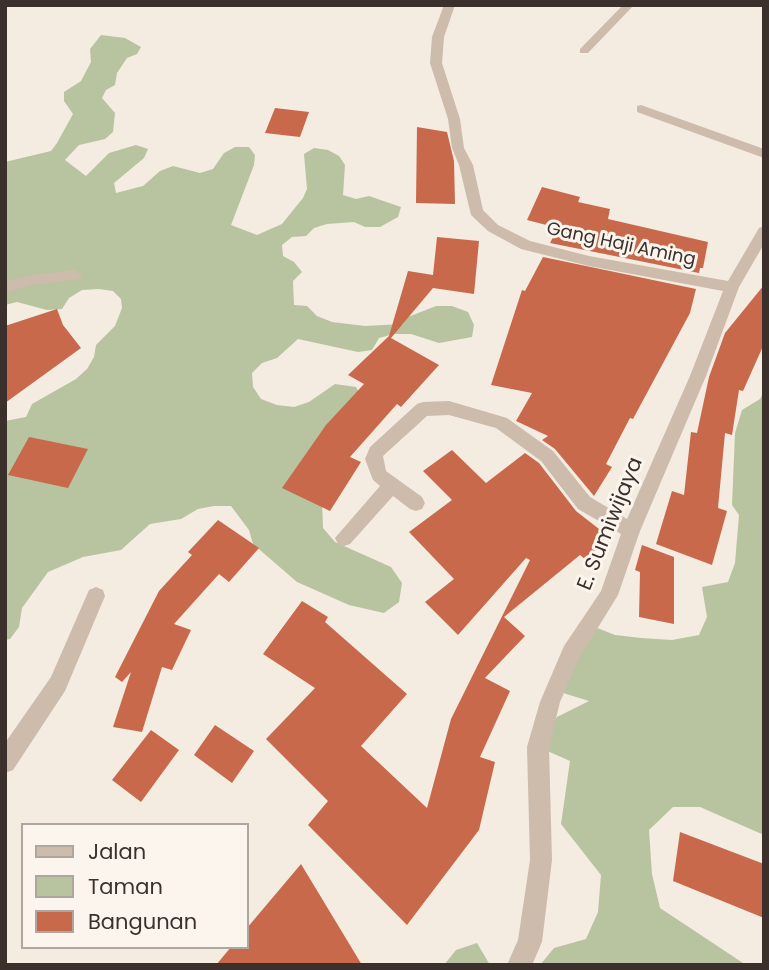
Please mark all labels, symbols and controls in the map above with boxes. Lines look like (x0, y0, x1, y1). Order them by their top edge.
street label: Gang Haji Aming (545, 219, 697, 271)
street label: E. Sumiwijaya (573, 454, 649, 594)
legend (21, 823, 248, 949)
text: Jalan (88, 837, 146, 866)
text: Taman (88, 872, 163, 901)
text: Bangunan (88, 907, 197, 936)

